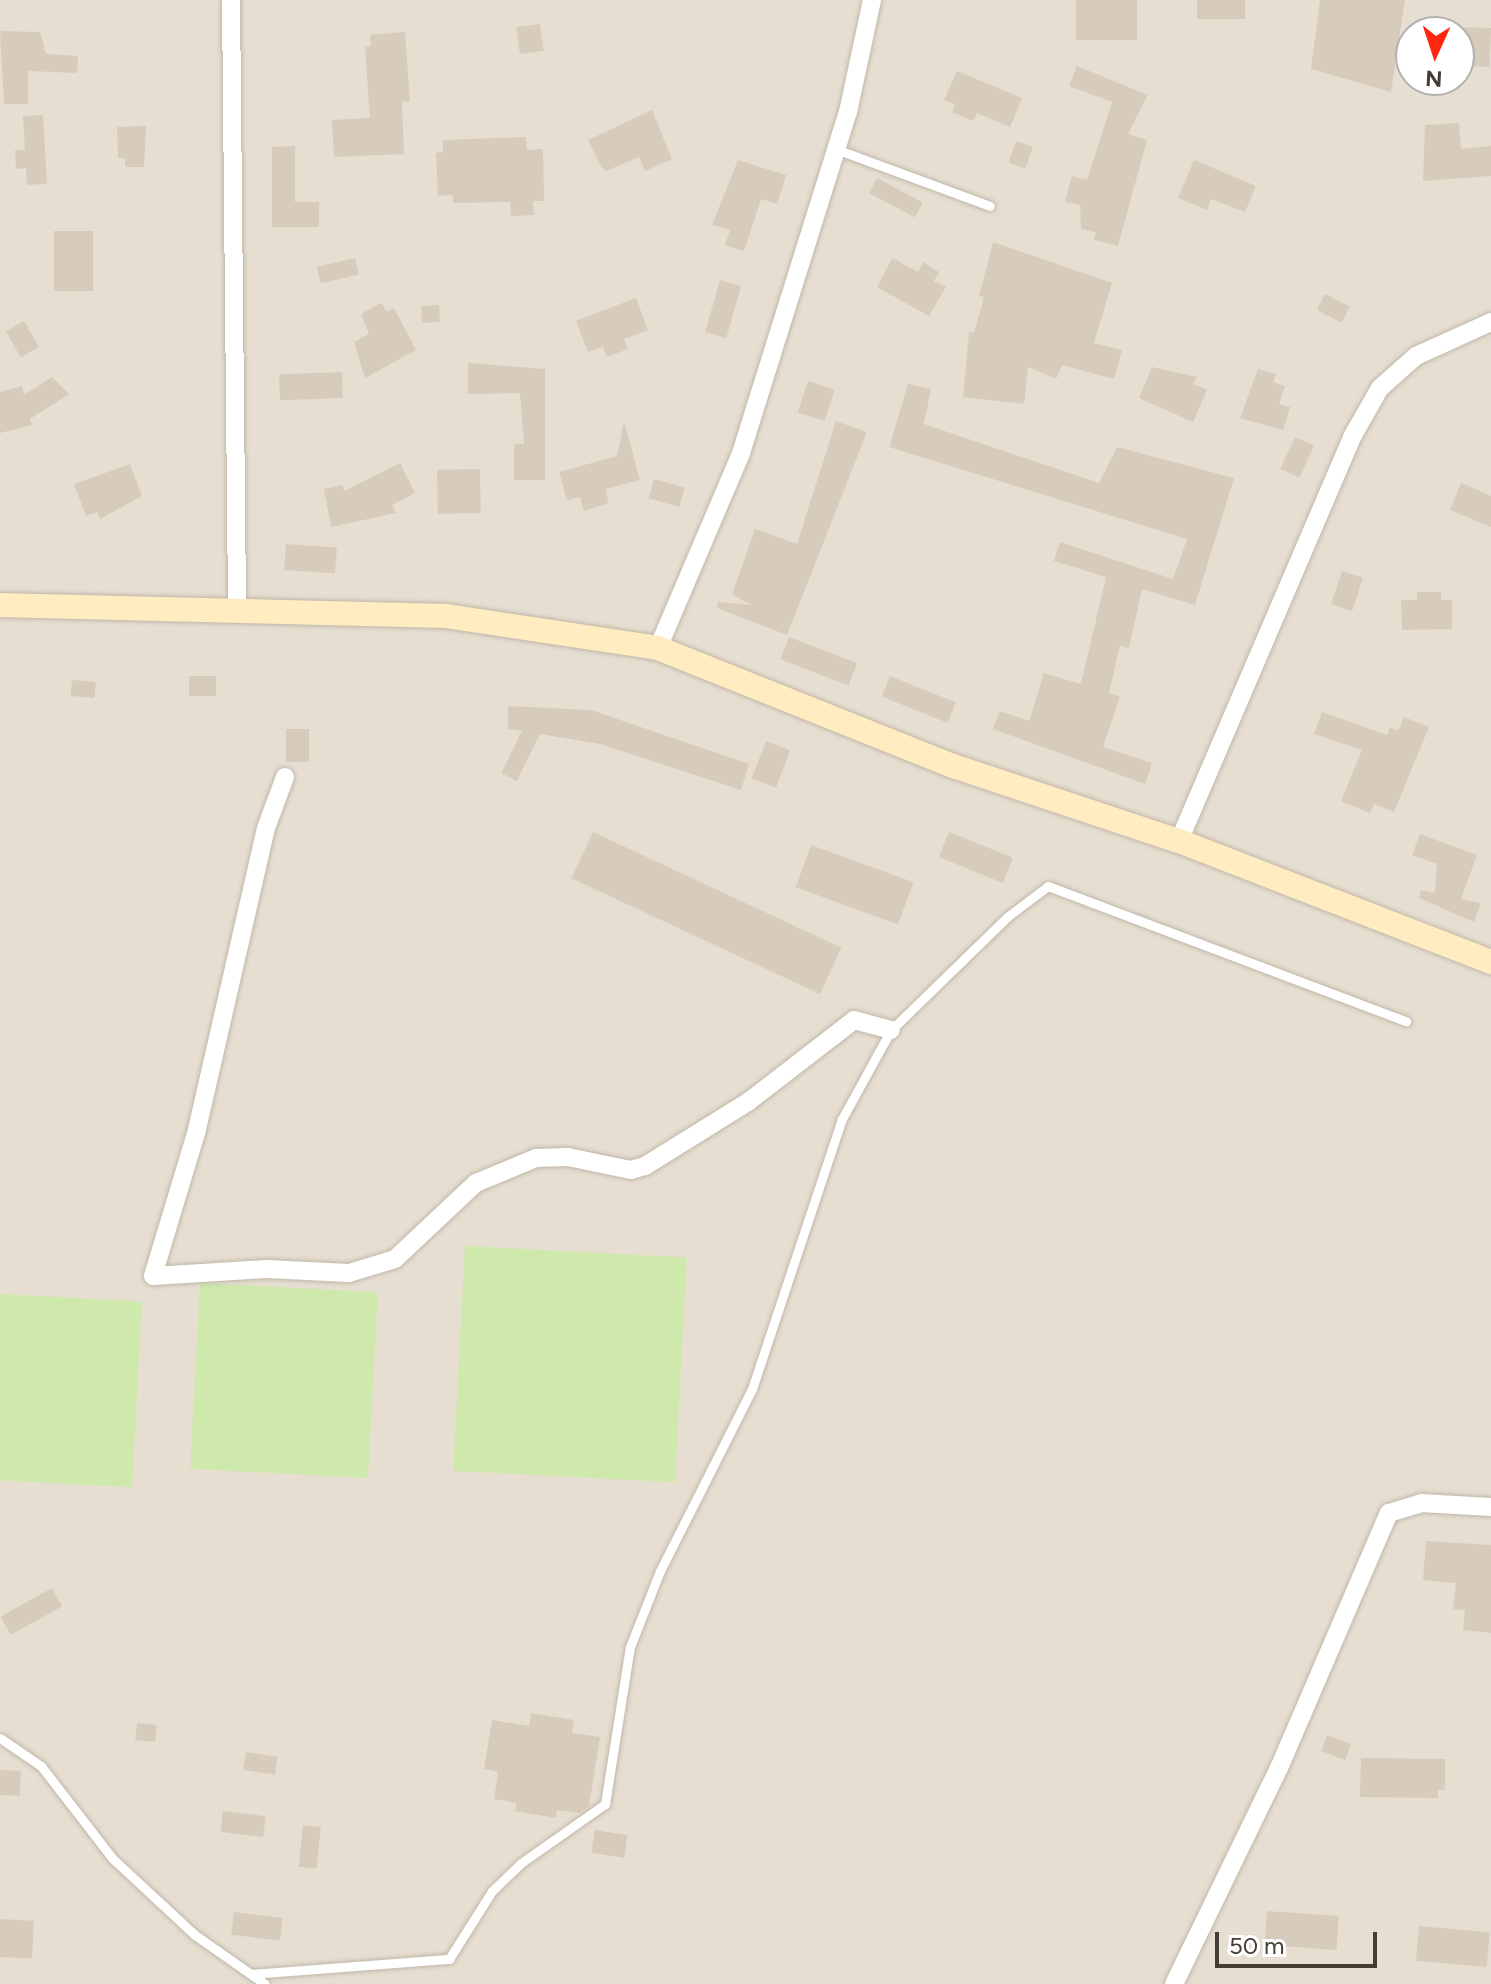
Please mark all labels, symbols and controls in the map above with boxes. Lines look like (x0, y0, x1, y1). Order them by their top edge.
north arrow (1395, 16, 1475, 96)
text: N (1425, 65, 1443, 92)
scale bar (1219, 1916, 1381, 1966)
text: 50 m (1229, 1931, 1285, 1960)

